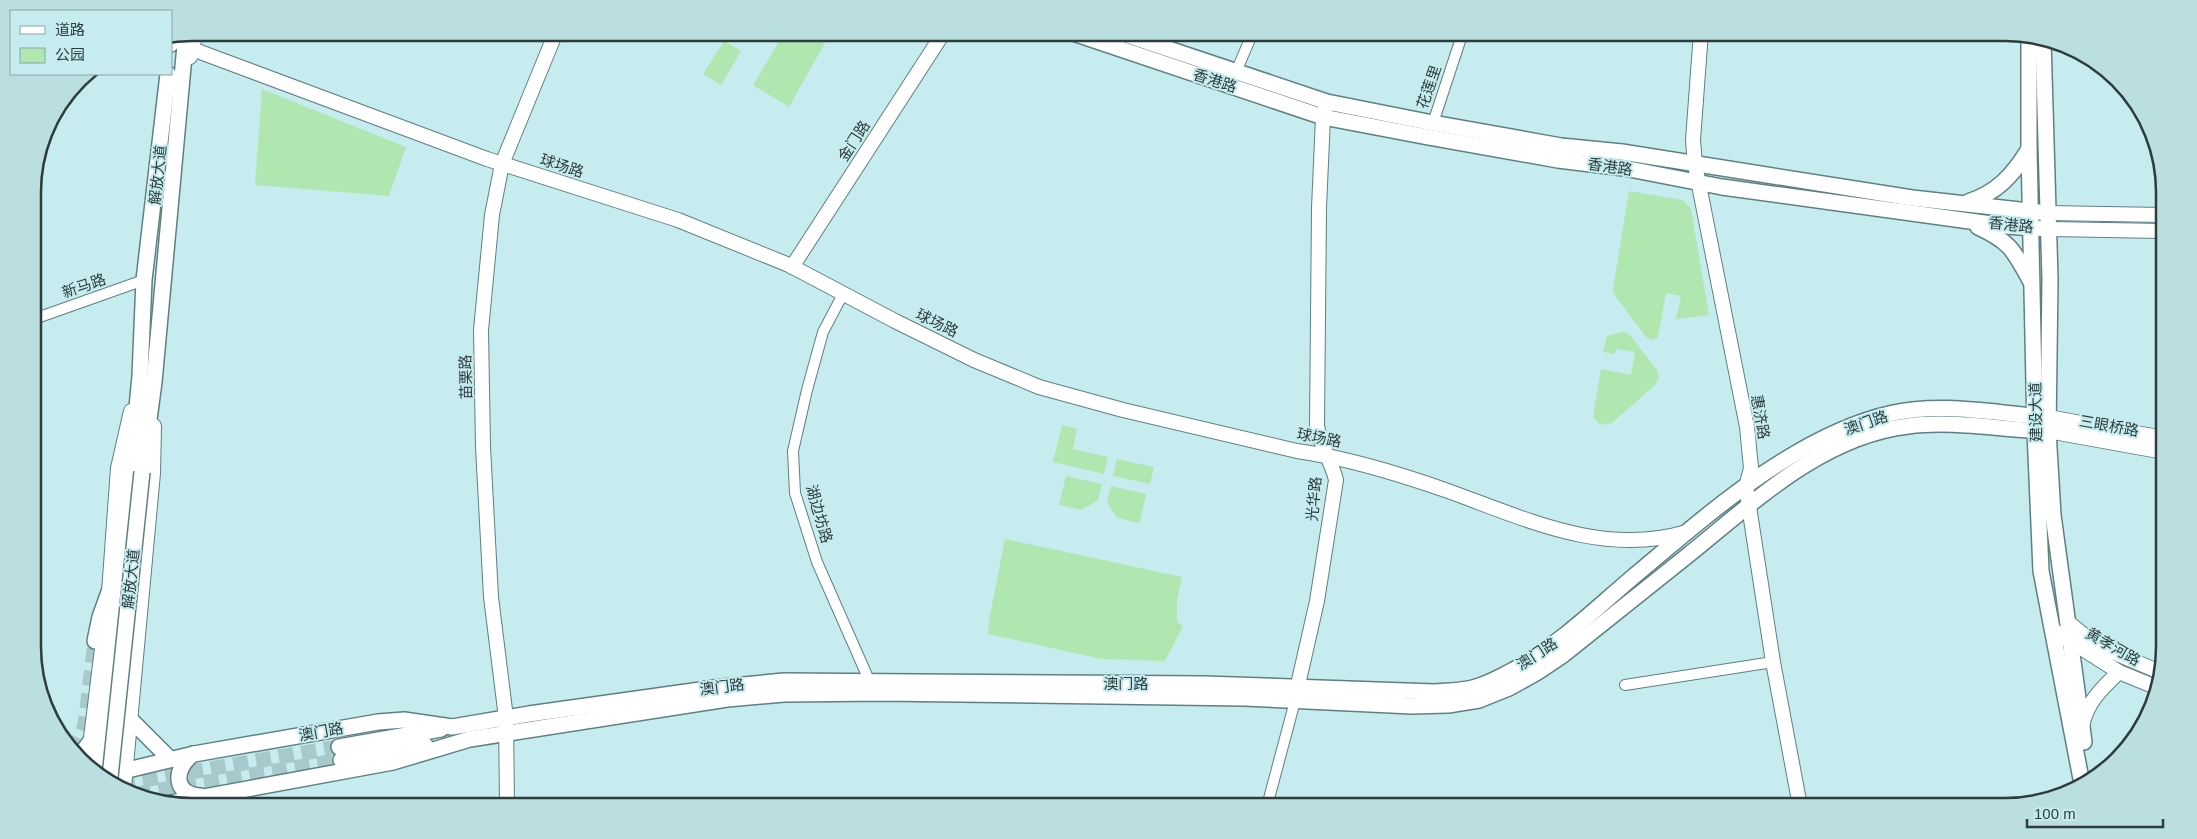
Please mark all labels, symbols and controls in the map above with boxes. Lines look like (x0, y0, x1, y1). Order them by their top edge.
legend (10, 10, 172, 75)
text: 道路 (55, 21, 85, 38)
text: 公园 (55, 46, 85, 63)
street label: 花莲里 (1413, 63, 1444, 111)
street label: 香港路 (1191, 65, 1239, 96)
street label: 金门路 (834, 117, 873, 164)
street label: 解放大道 (146, 144, 169, 206)
street label: 球场路 (538, 150, 586, 181)
street label: 香港路 (1587, 155, 1634, 178)
street label: 香港路 (1988, 214, 2034, 235)
street label: 新马路 (60, 270, 108, 301)
street label: 球场路 (913, 305, 961, 340)
street label: 苗栗路 (457, 354, 474, 400)
street label: 建设大道 (2026, 382, 2045, 442)
street label: 惠济路 (1748, 393, 1773, 441)
street label: 澳门路 (1842, 407, 1890, 438)
street label: 三眼桥路 (2078, 412, 2140, 439)
street label: 球场路 (1295, 425, 1343, 450)
street label: 光华路 (1303, 476, 1324, 522)
street label: 湖边坊路 (803, 483, 836, 545)
street label: 解放大道 (119, 548, 142, 610)
street label: 黄孝河路 (2083, 624, 2143, 669)
street label: 澳门路 (1513, 634, 1560, 673)
street label: 澳门路 (699, 675, 745, 698)
street label: 澳门路 (1103, 675, 1149, 692)
street label: 澳门路 (297, 719, 345, 744)
scale bar (2027, 796, 2163, 828)
text: 100 m (2034, 805, 2076, 822)

